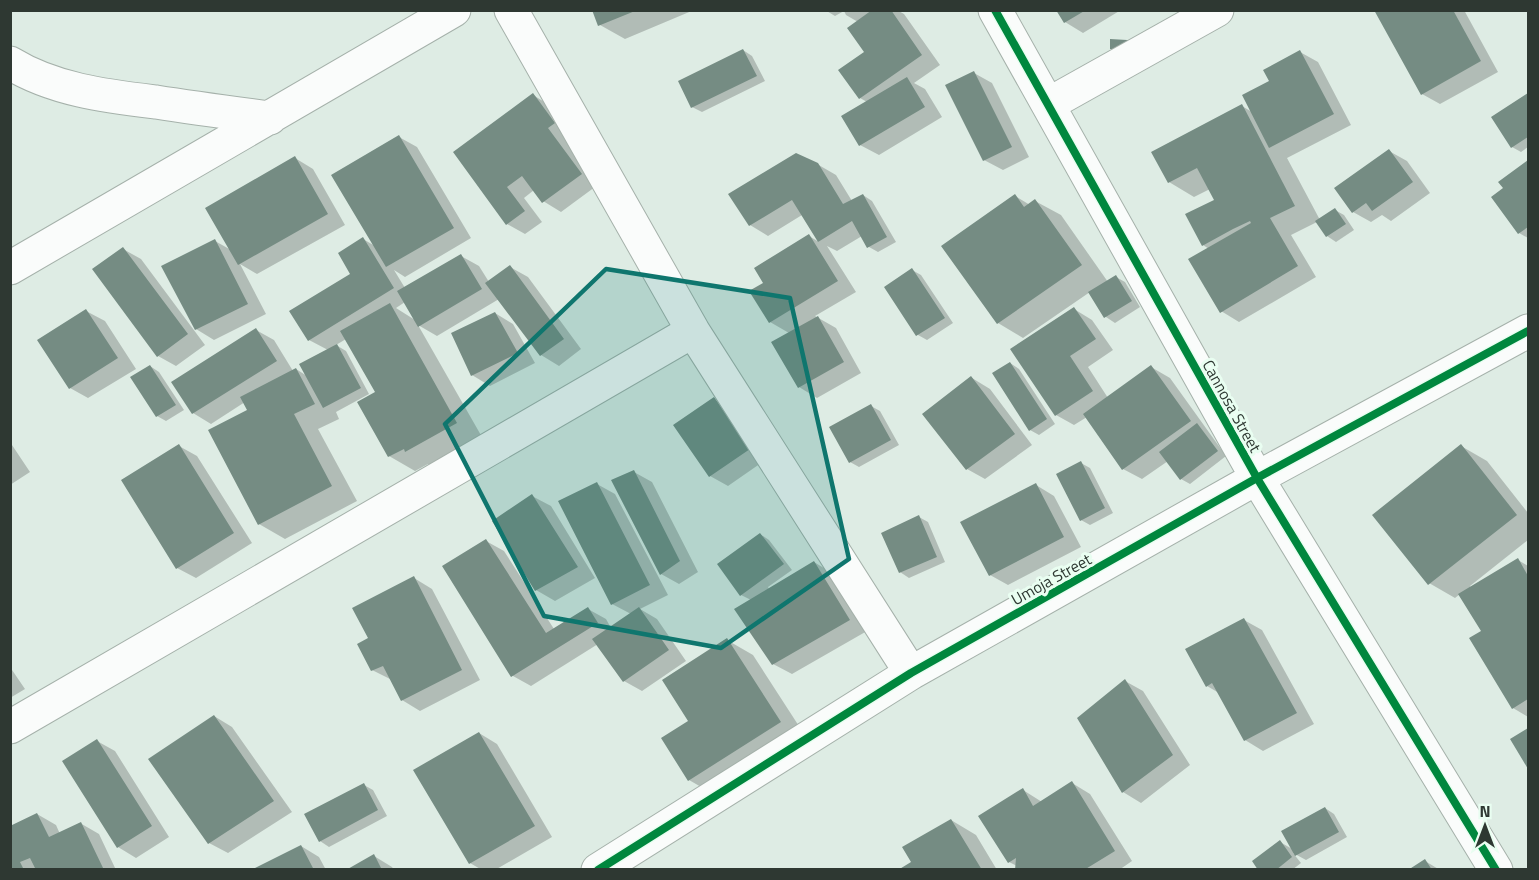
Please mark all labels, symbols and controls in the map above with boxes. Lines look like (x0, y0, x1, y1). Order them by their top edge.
street label: Cannosa Street (1197, 355, 1268, 457)
street label: Umoja Street (1007, 547, 1096, 611)
north arrow (1455, 796, 1515, 856)
text: N (1479, 799, 1491, 823)

